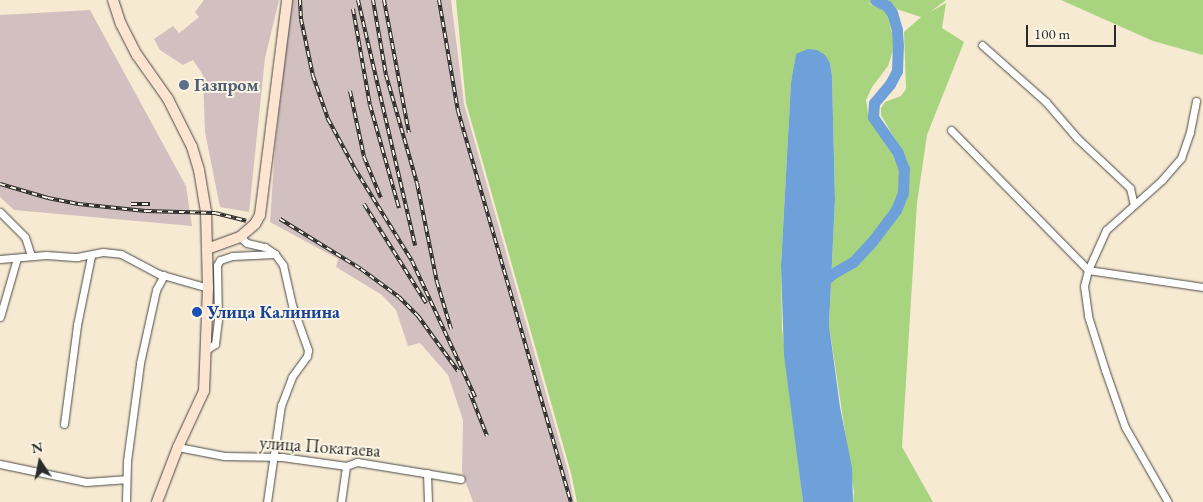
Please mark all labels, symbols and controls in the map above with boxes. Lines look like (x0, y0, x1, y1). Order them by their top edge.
scale bar (1028, 15, 1118, 47)
text: 100 m (1034, 24, 1070, 43)
place label: Газпром (194, 74, 259, 96)
marker: Газпром (178, 79, 190, 91)
place label: Улица Калинина (207, 301, 340, 323)
marker: Улица Калинина (191, 306, 203, 318)
street label: улица Покатаева (259, 432, 381, 462)
north arrow (15, 437, 65, 487)
text: N (30, 437, 44, 457)

